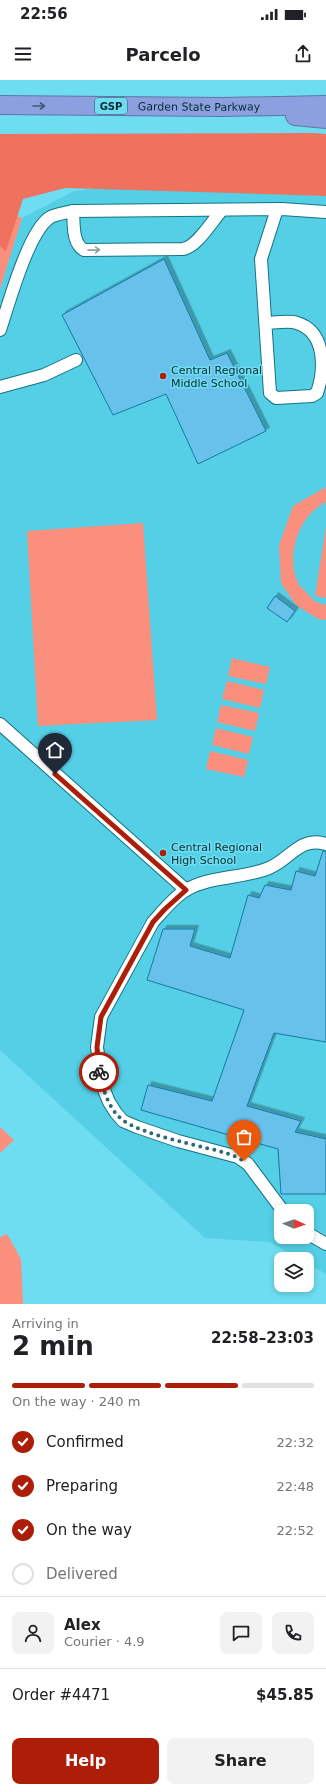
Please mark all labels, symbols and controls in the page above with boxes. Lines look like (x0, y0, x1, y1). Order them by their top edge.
text: 22:56 (20, 5, 68, 23)
icon: menu (12, 43, 34, 65)
icon: share (292, 43, 314, 65)
text: Parcelo (125, 44, 201, 65)
road number: GSP (95, 98, 127, 114)
street label: Garden State Parkway (138, 100, 261, 114)
one-way arrow (32, 102, 45, 109)
one-way arrow (87, 246, 100, 254)
place label: Central Regional Middle School (171, 364, 262, 390)
marker: Central Regional Middle School (158, 371, 168, 381)
pin (38, 733, 72, 774)
icon: home (44, 739, 66, 761)
place label: Central Regional High School (171, 841, 262, 867)
marker: Central Regional High School (158, 848, 168, 858)
courier (79, 1052, 119, 1092)
icon: bike (88, 1061, 110, 1083)
pin (227, 1120, 261, 1161)
icon: bag (233, 1126, 255, 1148)
north arrow (274, 1204, 314, 1244)
map controls (274, 1204, 314, 1292)
button: layers (274, 1252, 314, 1292)
text: Arriving in (12, 1316, 79, 1331)
text: 22:58–23:03 (211, 1329, 314, 1347)
text: 2 min (12, 1331, 94, 1361)
text: On the way · 240 m (12, 1394, 140, 1409)
icon: check (12, 1431, 34, 1453)
text: Confirmed (46, 1433, 124, 1451)
text: 22:32 (277, 1435, 314, 1450)
icon: check (12, 1475, 34, 1497)
text: Preparing (46, 1477, 118, 1495)
text: 22:48 (277, 1479, 314, 1494)
icon: check (12, 1519, 34, 1541)
text: On the way (46, 1521, 132, 1539)
text: 22:52 (277, 1523, 314, 1538)
text: Delivered (46, 1565, 118, 1583)
button: person (12, 1612, 54, 1654)
button: chat (220, 1612, 262, 1654)
button: phone (272, 1612, 314, 1654)
text: Alex (64, 1616, 101, 1634)
text: Courier · 4.9 (64, 1634, 145, 1649)
text: Order #4471 (12, 1686, 110, 1704)
text: $45.85 (256, 1686, 314, 1704)
button: Help (12, 1738, 159, 1784)
button: Share (167, 1738, 314, 1784)

